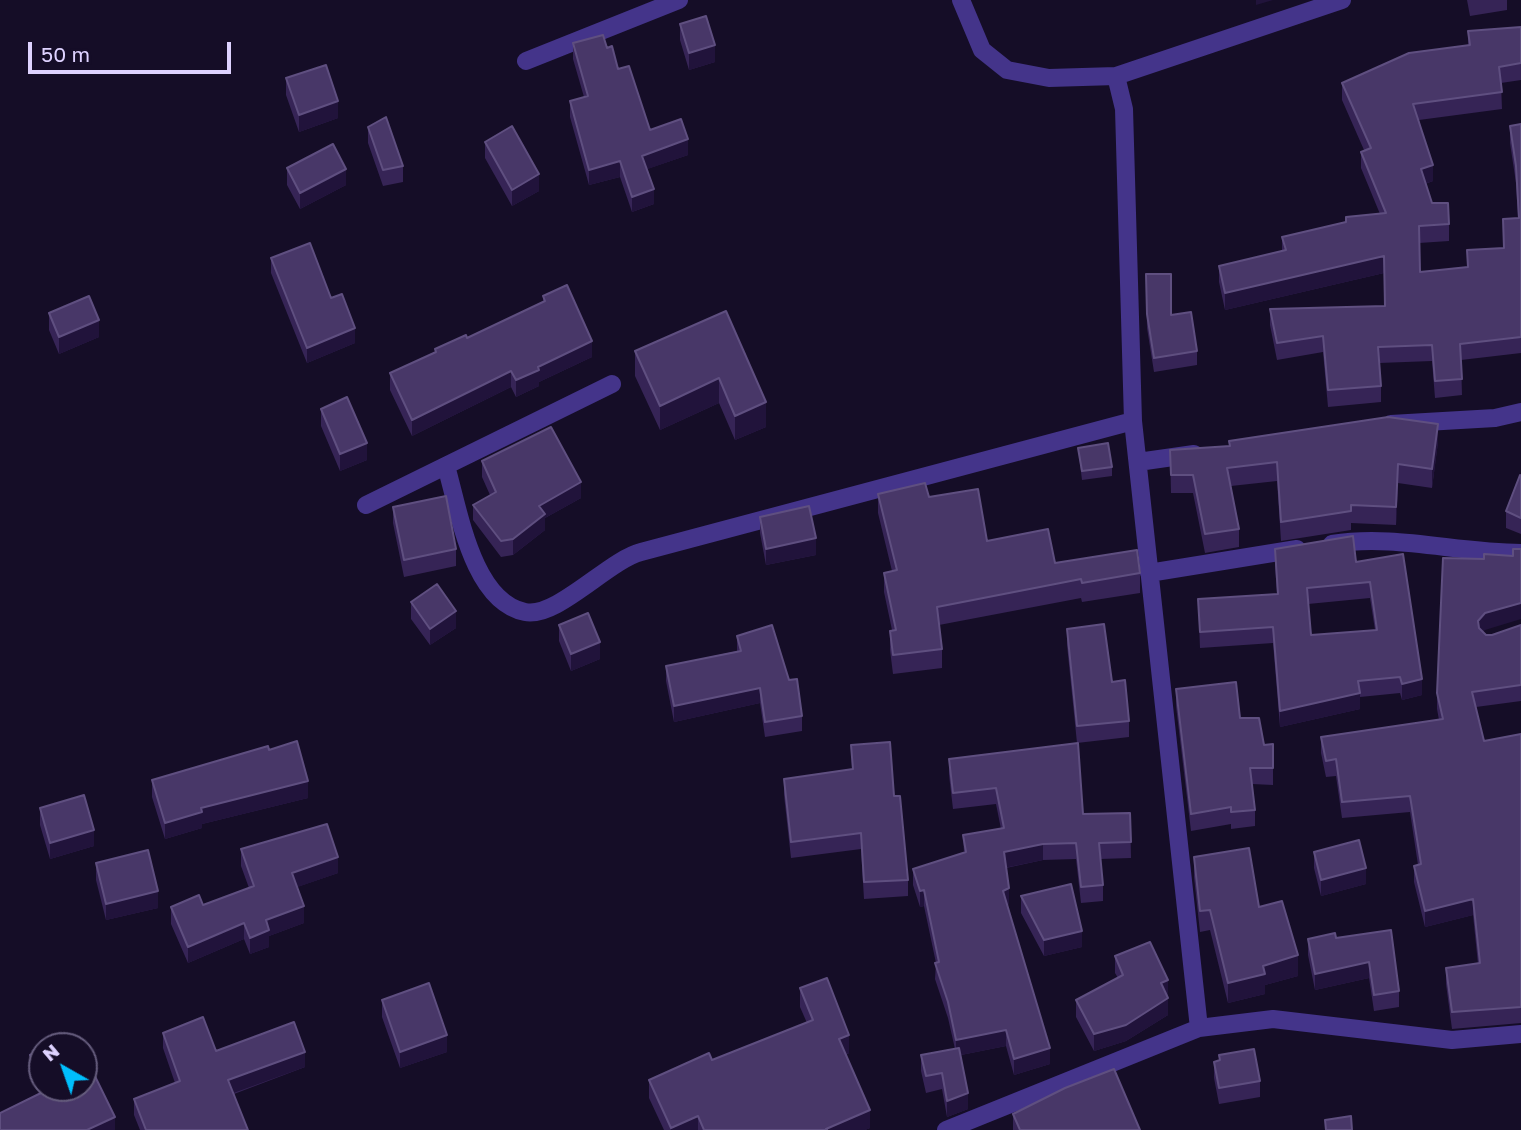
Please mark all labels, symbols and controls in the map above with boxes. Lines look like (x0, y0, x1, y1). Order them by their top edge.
scale bar (32, 28, 234, 72)
text: 50 m (41, 41, 90, 67)
north arrow (28, 1032, 98, 1102)
text: N (38, 1039, 63, 1066)

